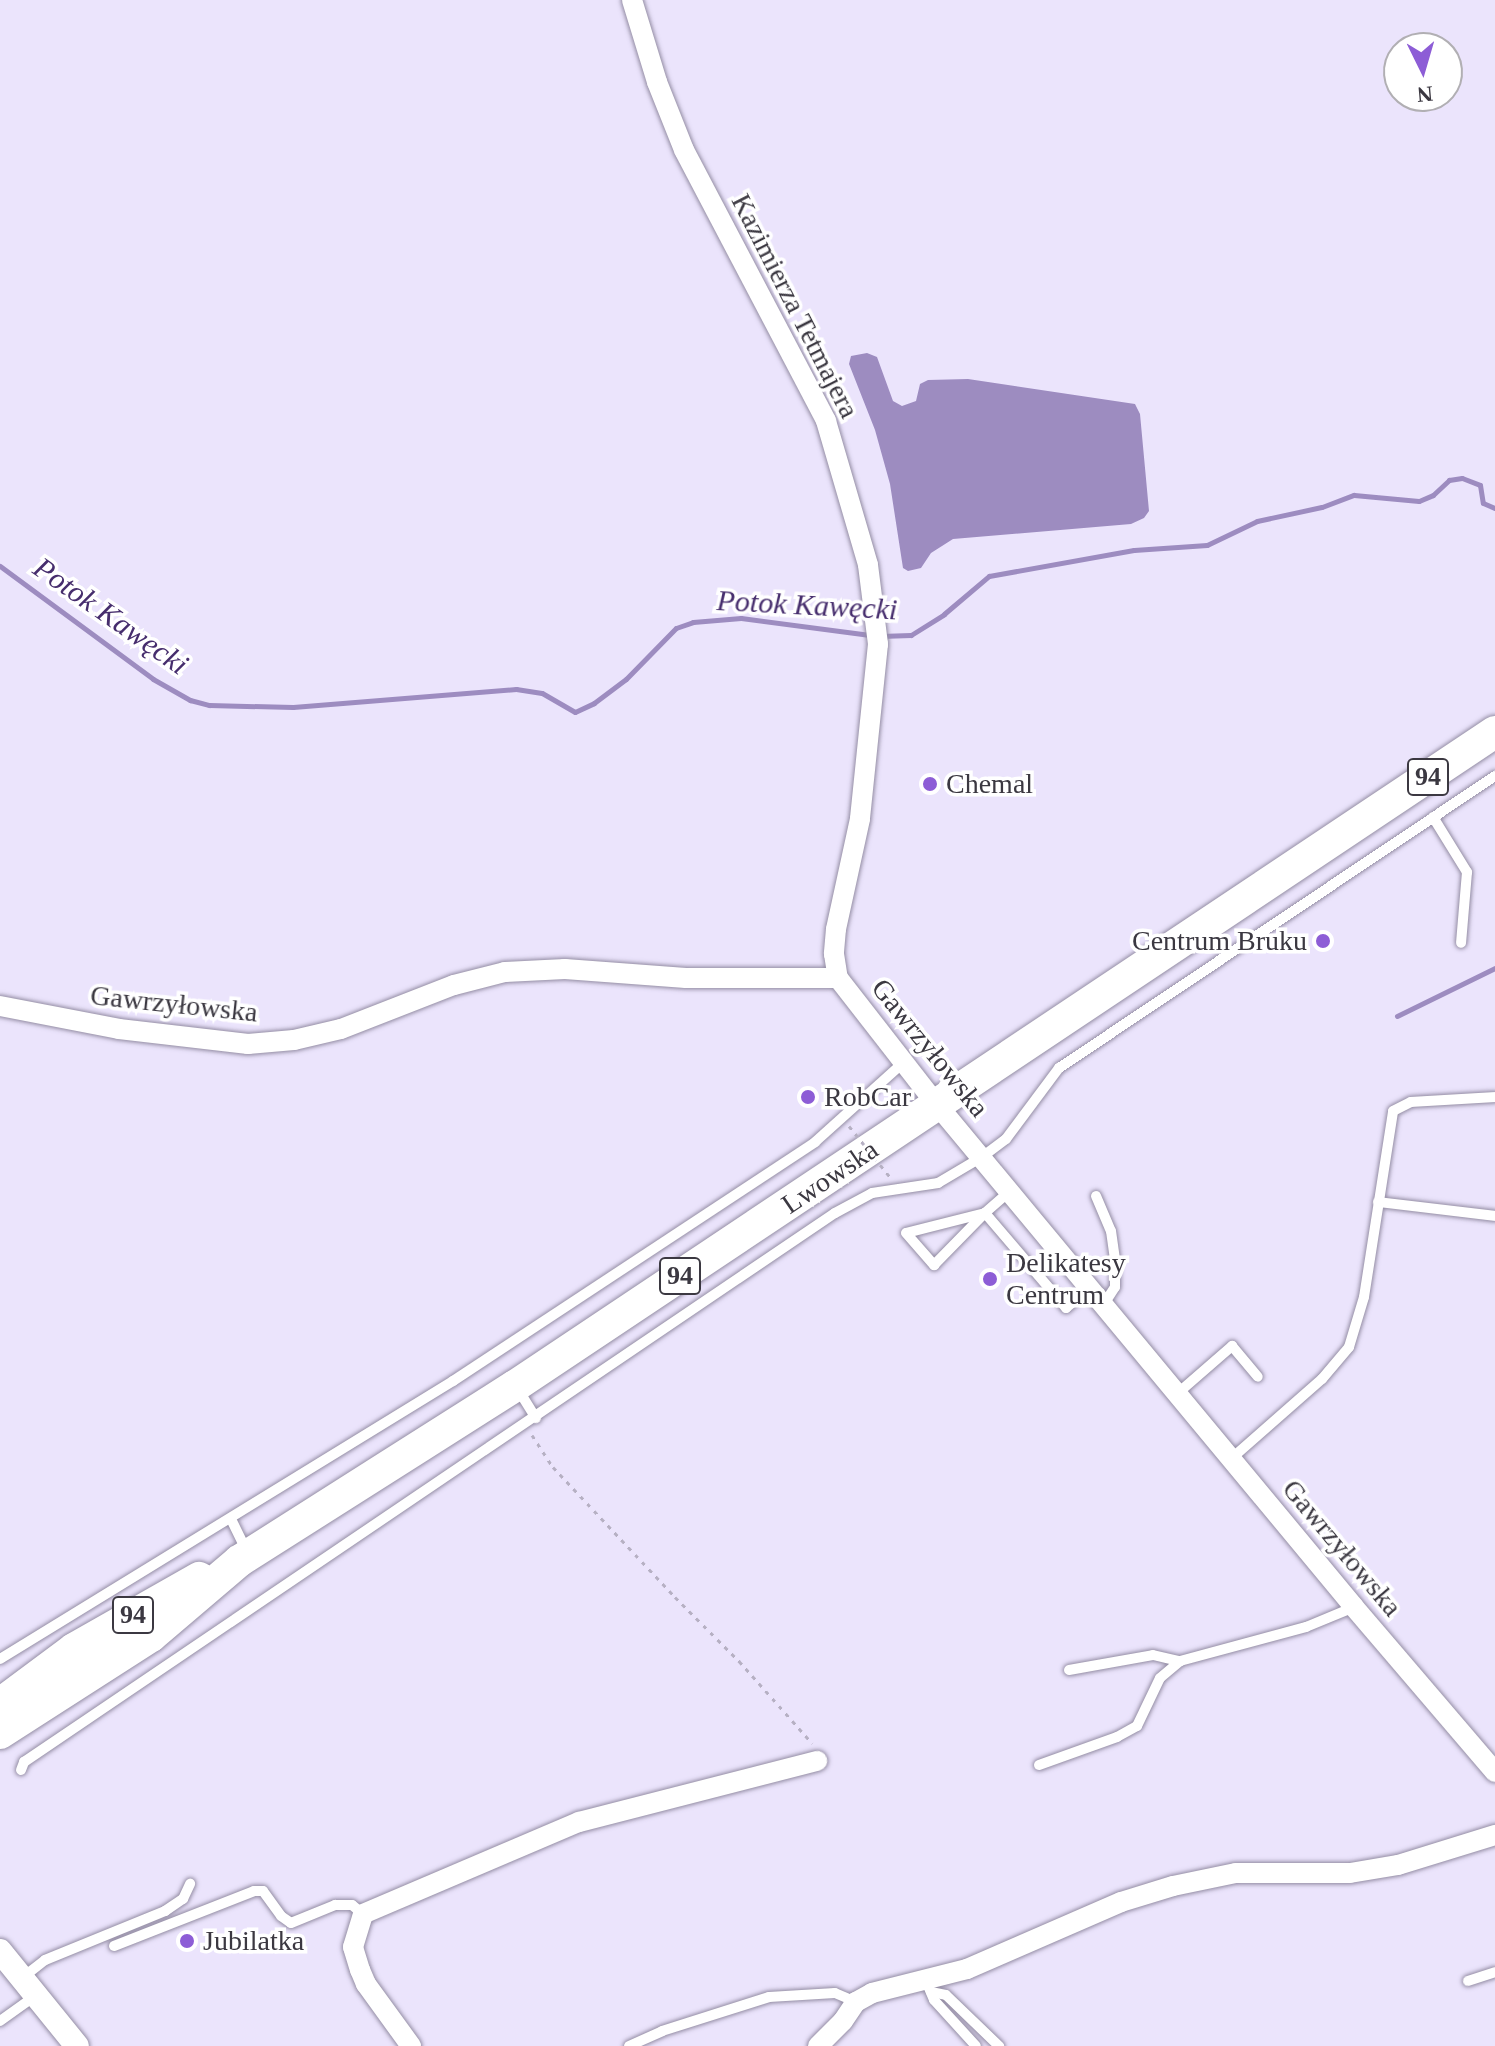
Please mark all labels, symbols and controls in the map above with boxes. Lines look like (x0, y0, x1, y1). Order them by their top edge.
north arrow (1383, 32, 1463, 112)
text: N (1416, 81, 1434, 108)
street label: Kazimierza Tetmajera (724, 188, 866, 424)
water label: Potok Kawęcki (27, 549, 195, 683)
water label: Potok Kawęcki (716, 582, 898, 628)
road number: 94 (1406, 755, 1450, 799)
place label: Chemal (946, 767, 1033, 801)
marker: Chemal (921, 775, 939, 793)
place label: Centrum Bruku (1132, 924, 1307, 958)
marker: Centrum Bruku (1314, 932, 1332, 950)
street label: Gawrzyłowska (864, 972, 996, 1124)
street label: Gawrzyłowska (89, 979, 259, 1029)
place label: RobCar (824, 1080, 911, 1114)
marker: RobCar (799, 1088, 817, 1106)
street label: Lwowska (775, 1133, 885, 1221)
place label: Delikatesy Centrum (1006, 1246, 1126, 1312)
road number: 94 (658, 1254, 702, 1298)
marker: Delikatesy Centrum (981, 1270, 999, 1288)
street label: Gawrzyłowska (1275, 1473, 1409, 1623)
road number: 94 (111, 1593, 155, 1637)
place label: Jubilatka (203, 1924, 304, 1958)
marker: Jubilatka (178, 1932, 196, 1950)

